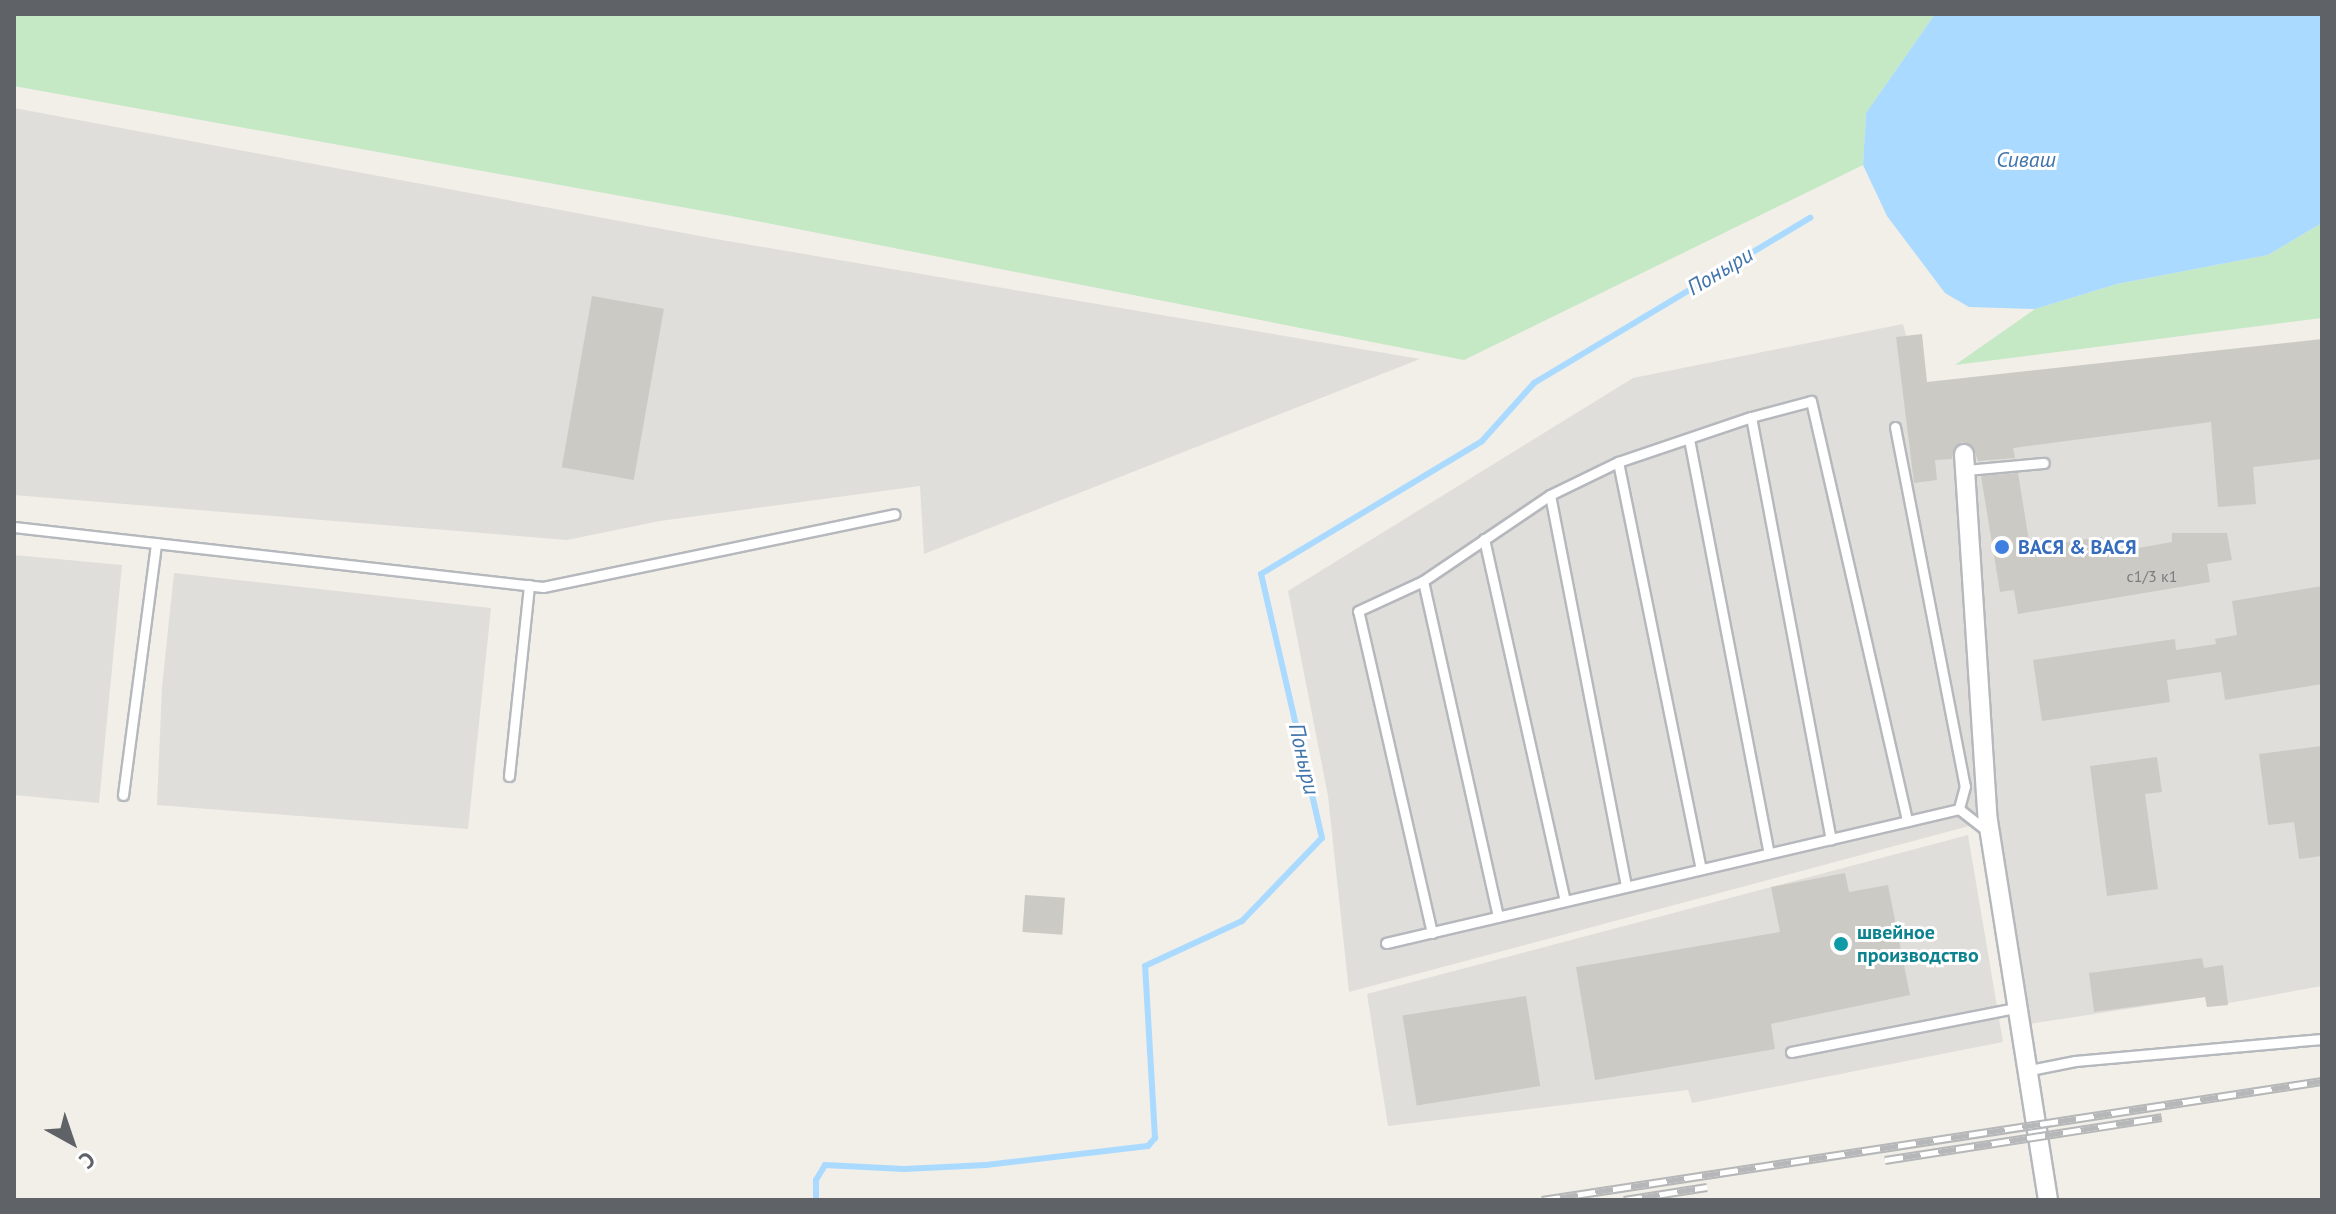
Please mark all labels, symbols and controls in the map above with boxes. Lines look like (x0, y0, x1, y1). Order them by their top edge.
water label: Сиваш (1996, 147, 2056, 173)
water label: Поныри (1682, 241, 1758, 301)
place label: ВАСЯ & ВАСЯ (2018, 535, 2137, 559)
marker: ВАСЯ & ВАСЯ (1993, 538, 2011, 556)
house number: с1/3 к1 (2127, 566, 2177, 586)
water label: Поныри (1283, 721, 1325, 797)
place label: швейное производство (1857, 920, 1979, 967)
marker: швейное производство (1832, 935, 1850, 953)
north arrow (32, 1102, 112, 1182)
text: С (74, 1146, 101, 1175)

